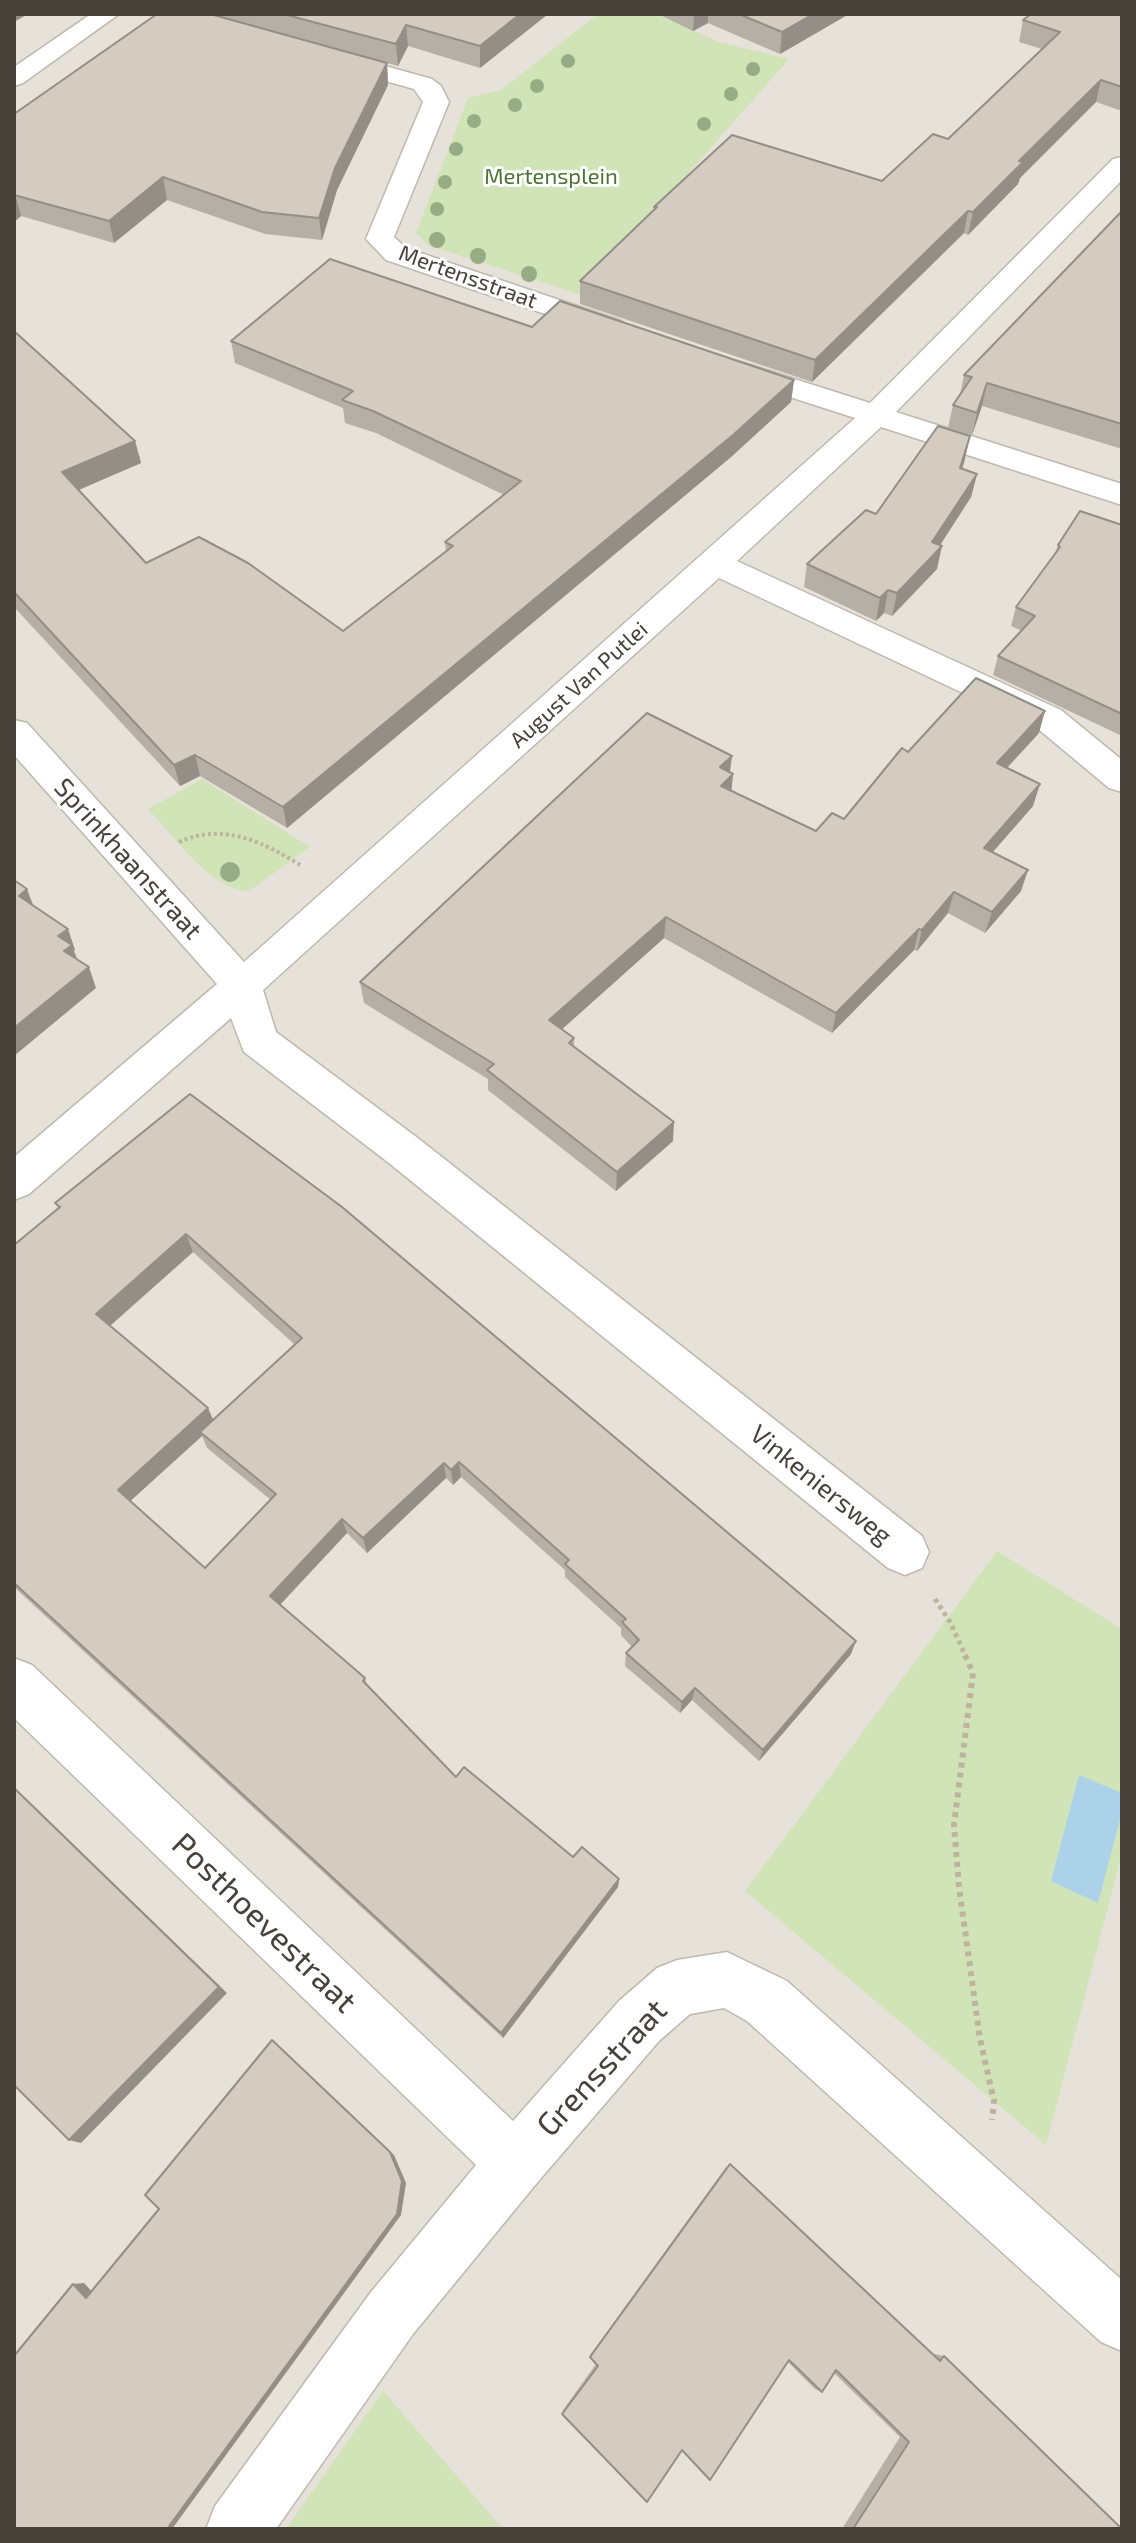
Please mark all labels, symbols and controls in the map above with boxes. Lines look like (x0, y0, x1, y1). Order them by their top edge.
park label: Mertensplein (484, 164, 618, 190)
street label: Mertensstraat (395, 240, 541, 314)
street label: August Van Putlei (505, 616, 653, 754)
street label: Sprinkhaanstraat (48, 772, 208, 946)
street label: Vinkeniersweg (744, 1418, 898, 1552)
street label: Posthoevestraat (164, 1825, 364, 2021)
street label: Grensstraat (529, 1992, 675, 2144)

